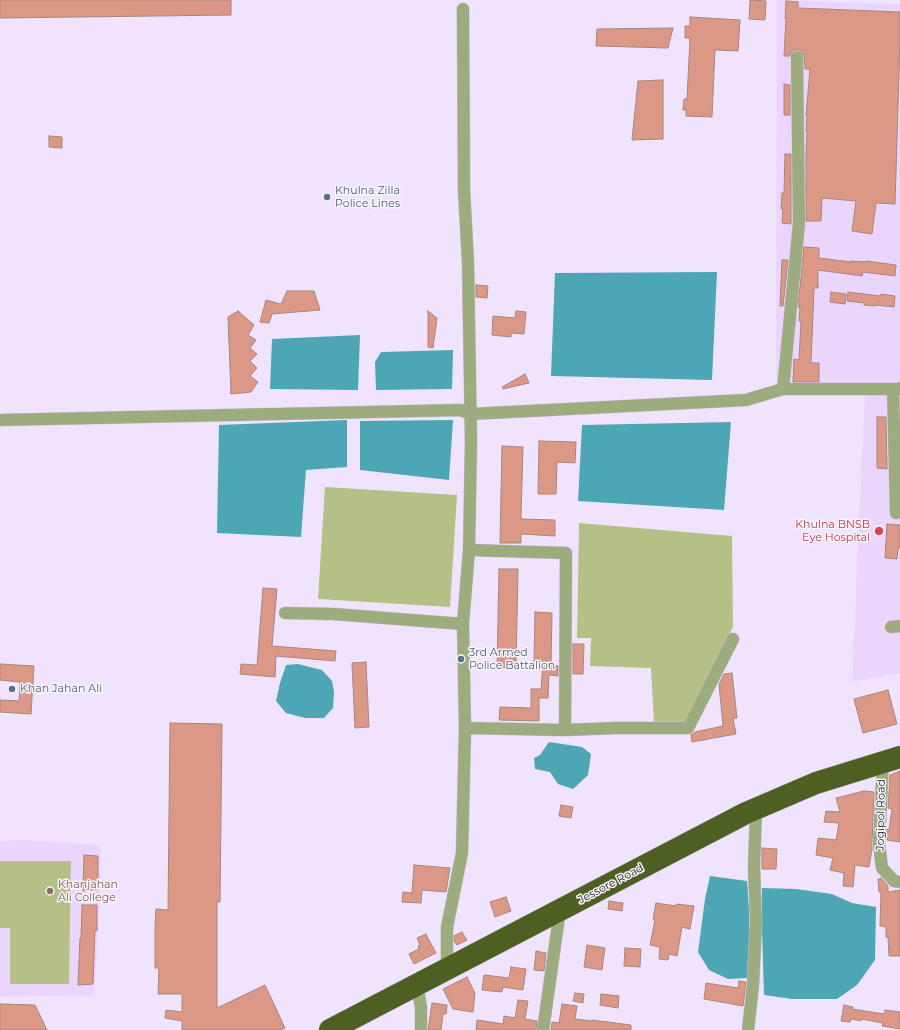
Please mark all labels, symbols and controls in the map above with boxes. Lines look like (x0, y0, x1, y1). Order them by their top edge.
place label: Khulna Zilla Police Lines (335, 184, 400, 210)
marker: Khulna Zilla Police Lines (322, 192, 332, 202)
place label: Khulna BNSB Eye Hospital (795, 518, 870, 544)
marker: Khulna BNSB Eye Hospital (873, 525, 885, 537)
place label: 3rd Armed Police Battalion (469, 646, 555, 672)
marker: 3rd Armed Police Battalion (456, 654, 466, 664)
place label: Khan Jahan Ali (20, 682, 102, 696)
marker: Khan Jahan Ali (7, 684, 17, 694)
street label: Jogipol Road (874, 779, 888, 851)
street label: Jessore Road (576, 861, 646, 907)
place label: Khanjahan Ali College (58, 878, 118, 904)
marker: Khanjahan Ali College (45, 886, 55, 896)

